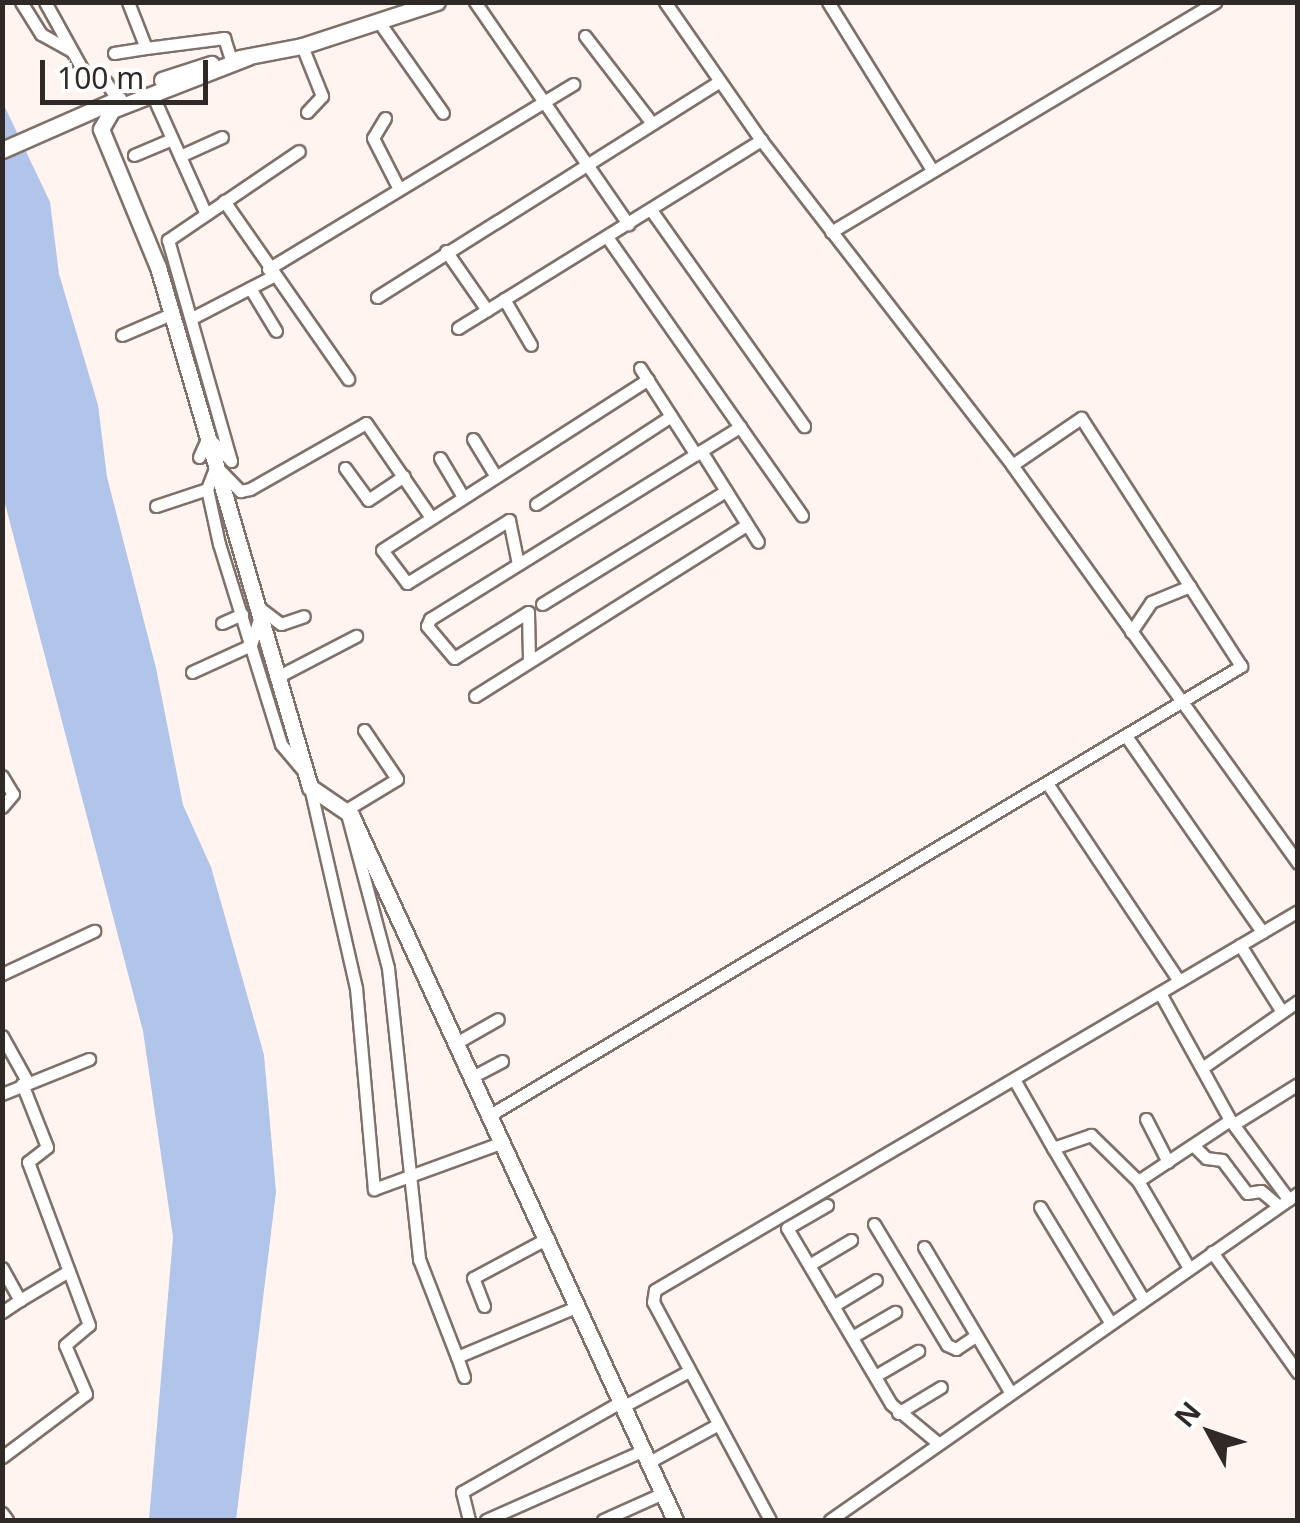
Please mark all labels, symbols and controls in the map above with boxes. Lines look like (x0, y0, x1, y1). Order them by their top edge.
scale bar (45, 40, 212, 102)
text: 100 m (57, 57, 144, 98)
north arrow (1160, 1383, 1260, 1483)
text: N (1165, 1393, 1209, 1435)

